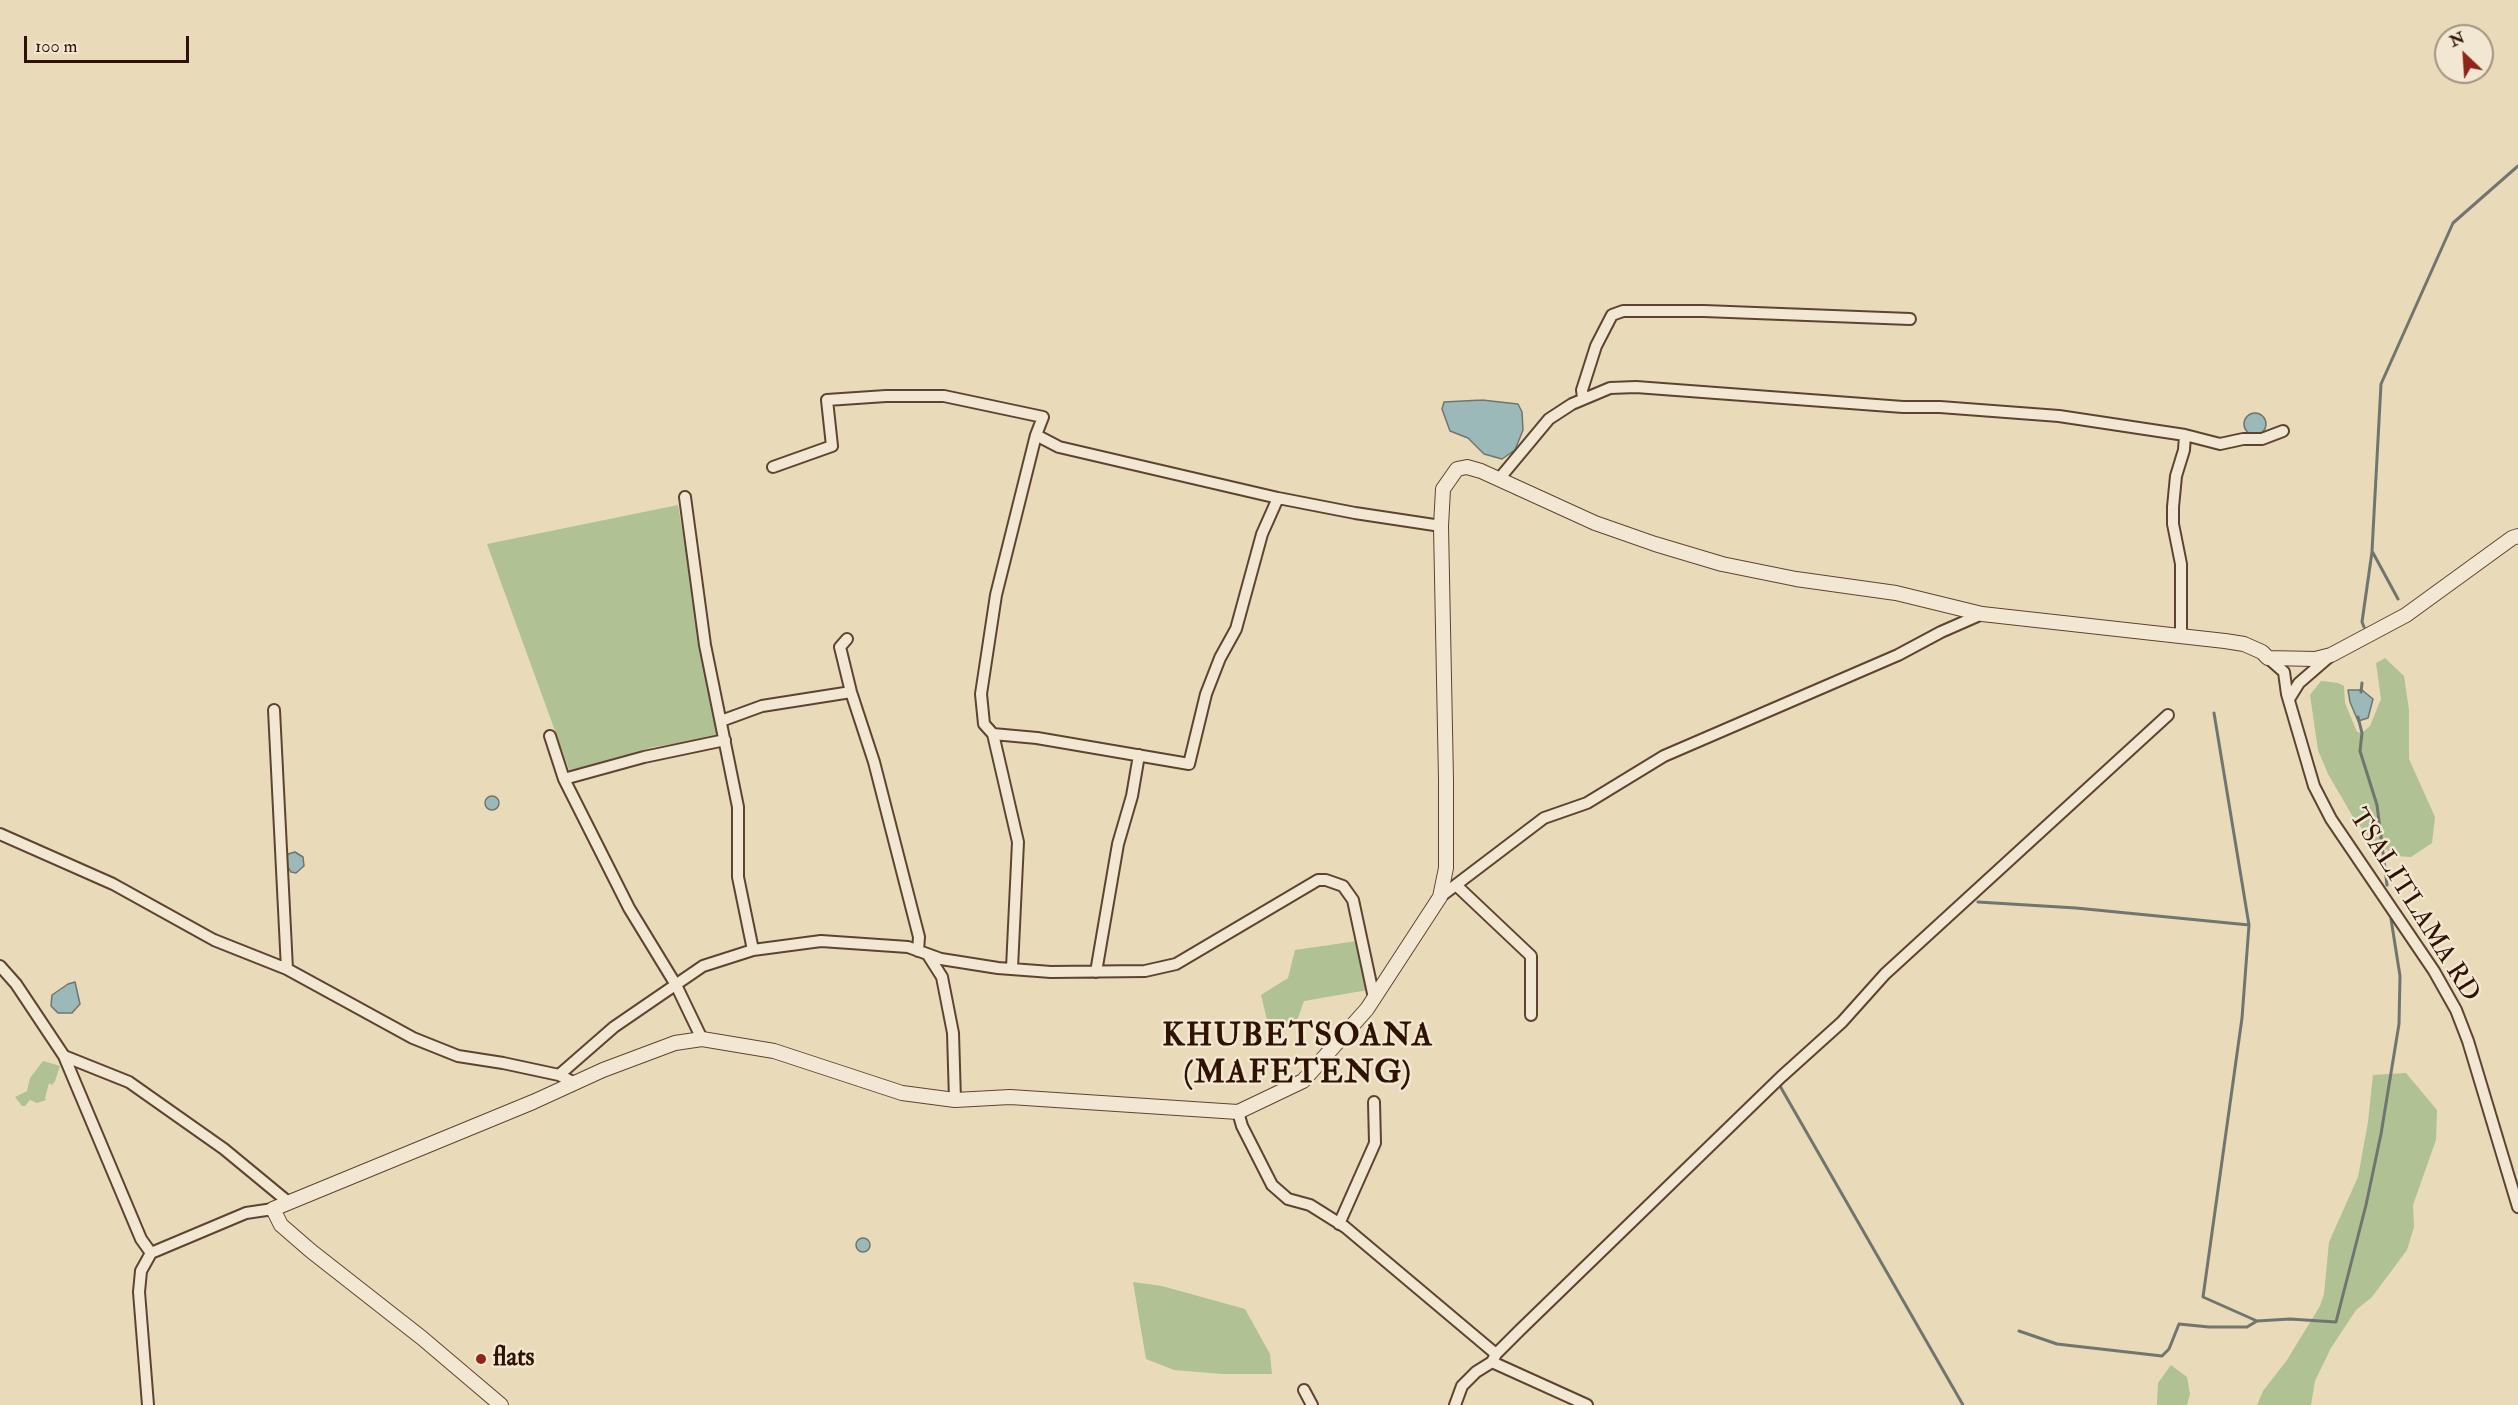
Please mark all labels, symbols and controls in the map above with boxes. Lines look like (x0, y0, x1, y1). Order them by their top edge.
scale bar (27, 24, 192, 62)
north arrow (2434, 24, 2494, 84)
text: N (2447, 27, 2468, 52)
text: 100 m (35, 35, 78, 58)
street label: TSALITLAMA RD (2341, 804, 2485, 1008)
district label: KHUBETSOANA (MAFETENG) (1162, 1019, 1434, 1094)
place label: flats (493, 1343, 535, 1375)
marker: flats (474, 1352, 488, 1366)

